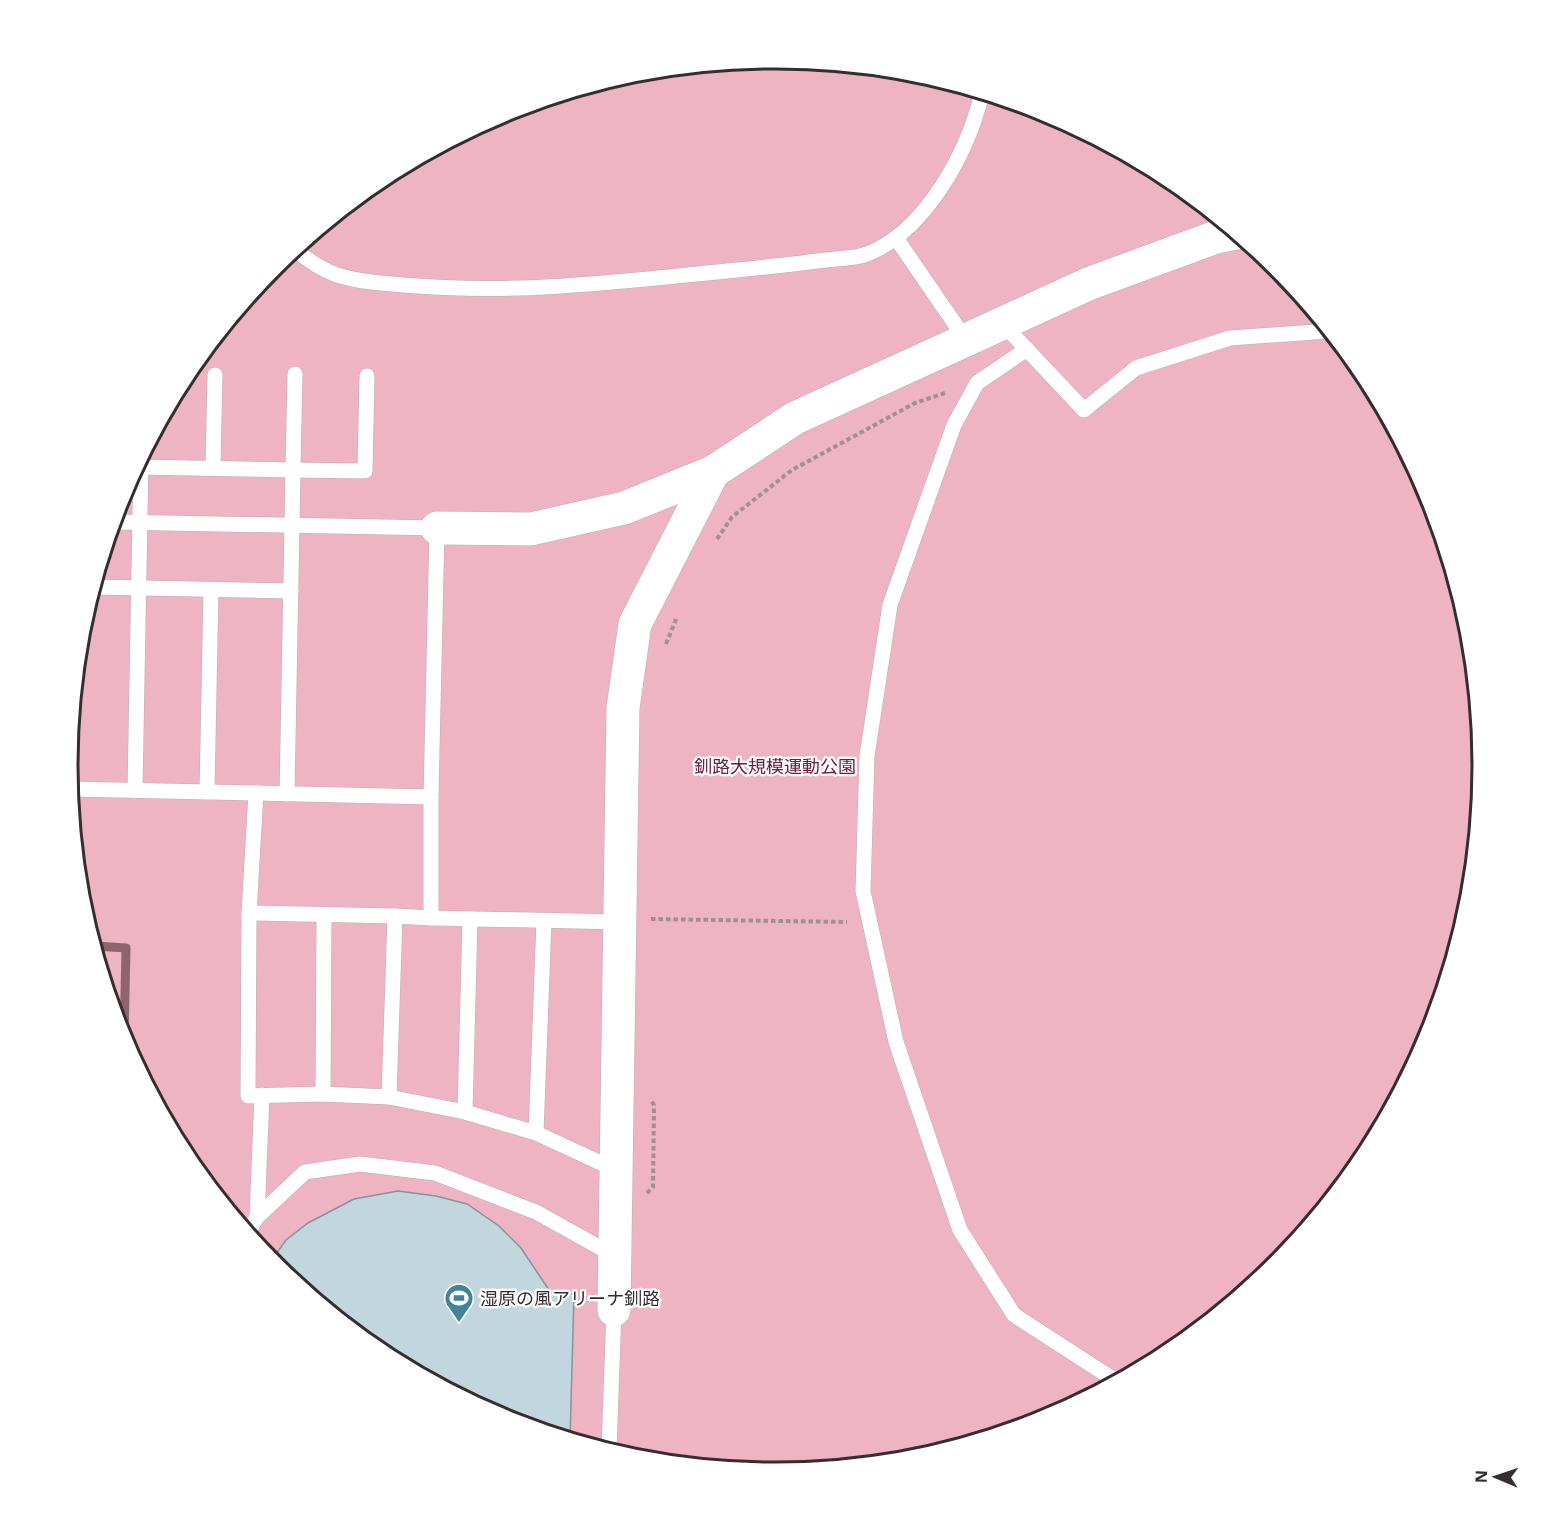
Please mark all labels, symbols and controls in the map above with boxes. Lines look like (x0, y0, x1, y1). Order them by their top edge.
park label: 釧路大規模運動公園 (694, 754, 856, 778)
sports icon: 湿原の風アリーナ釧路 (443, 1282, 475, 1324)
place label: 湿原の風アリーナ釧路 (480, 1286, 660, 1310)
north arrow (1466, 1447, 1526, 1507)
text: N (1470, 1470, 1492, 1483)

